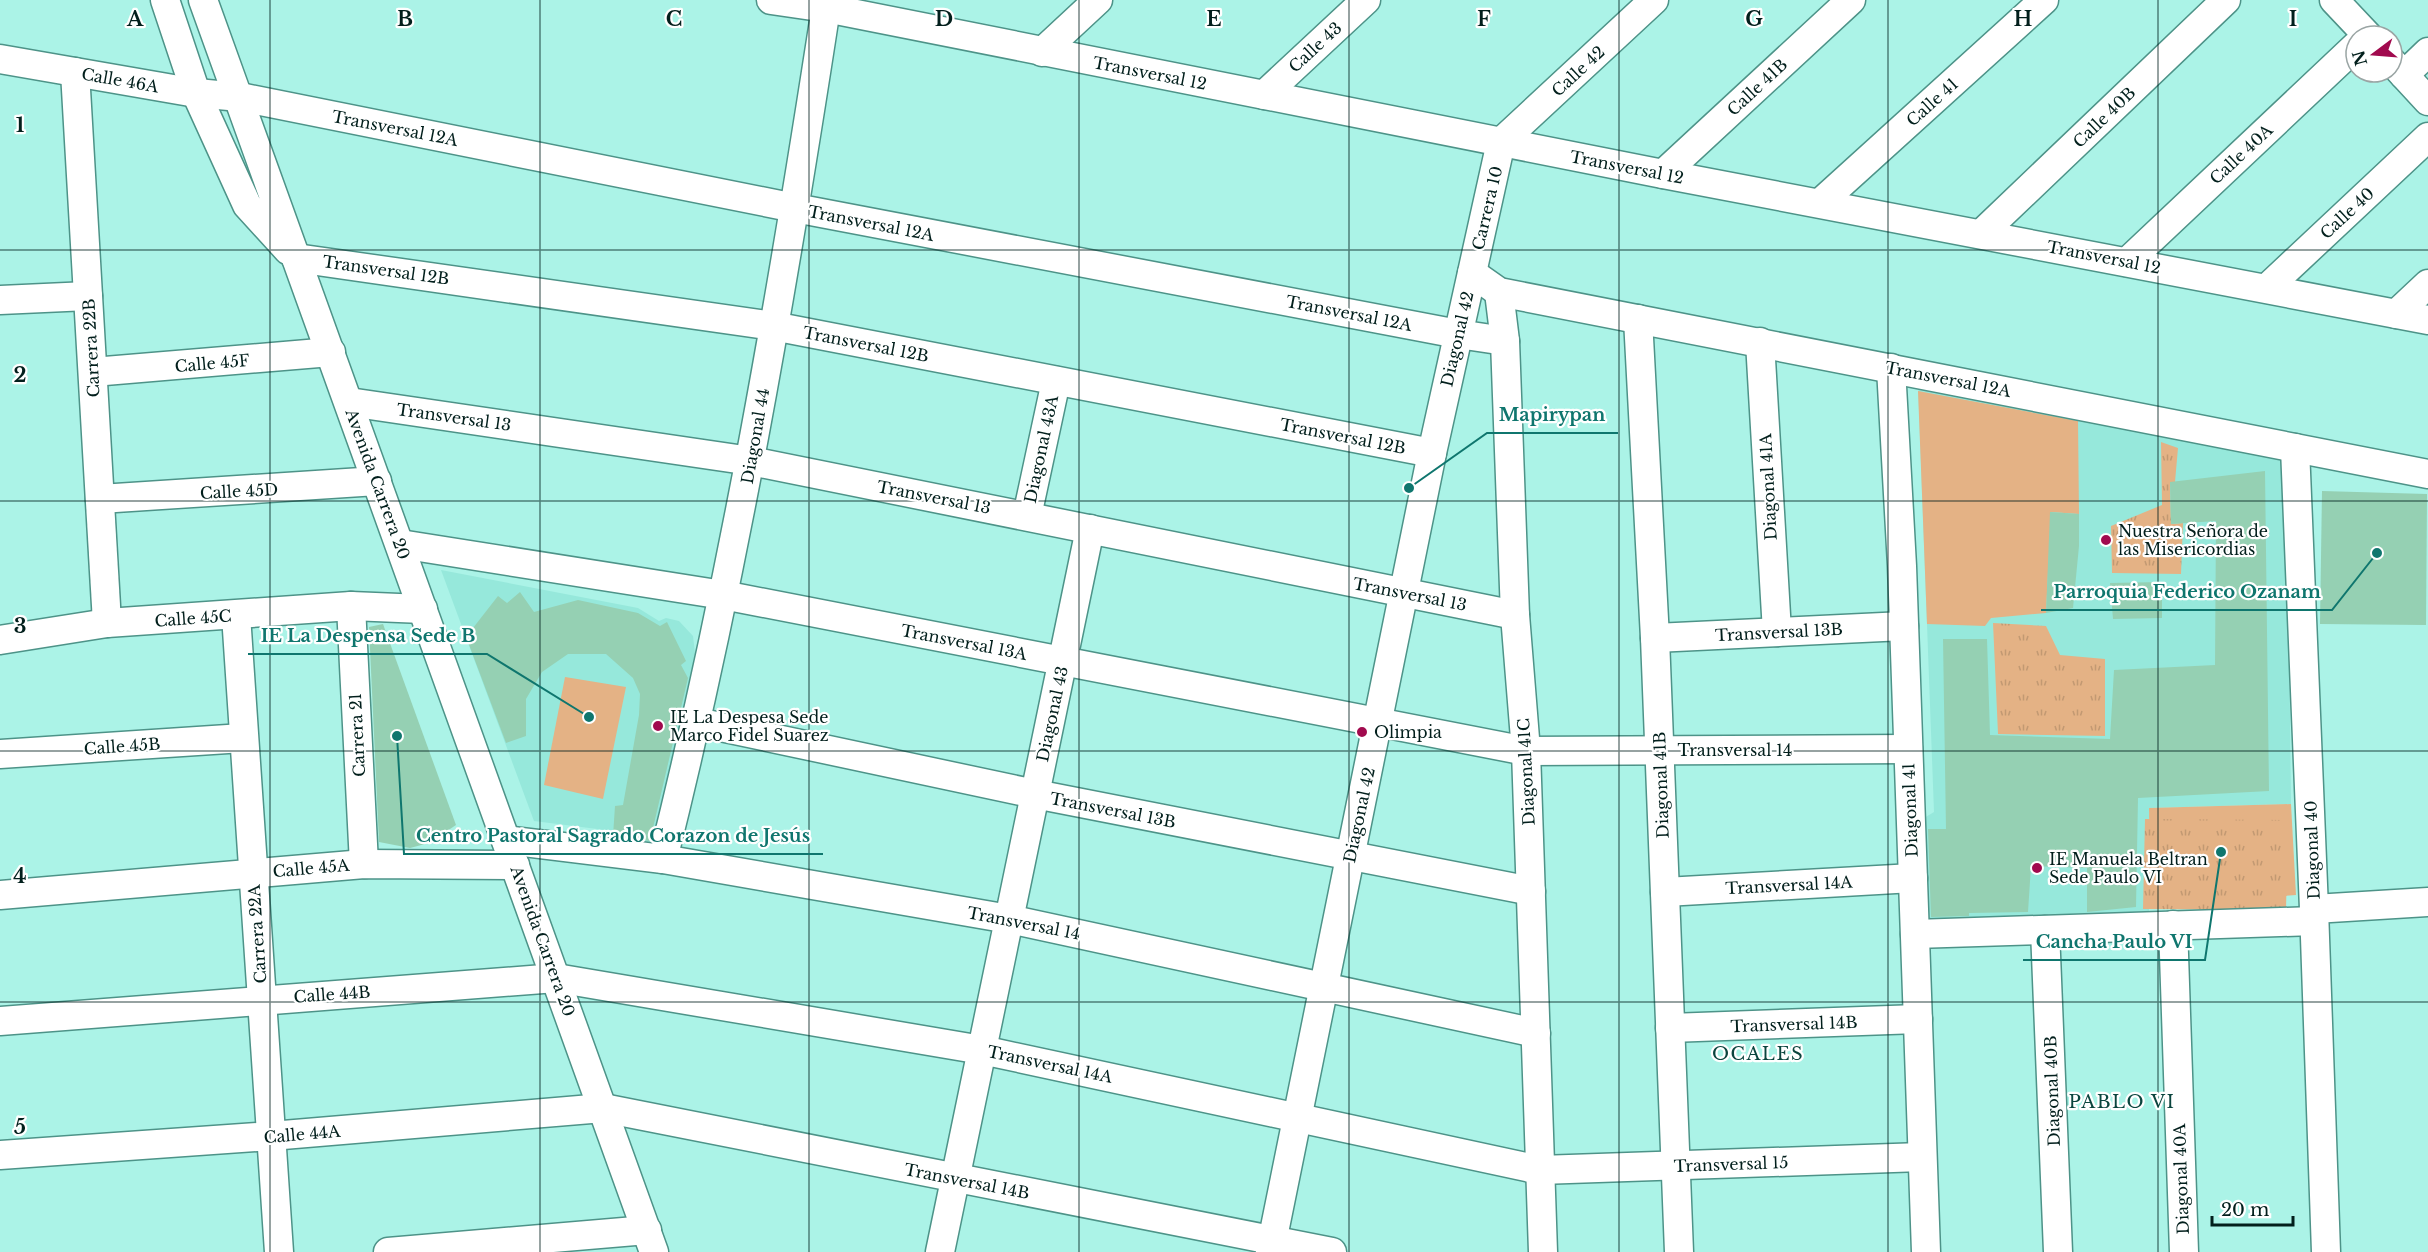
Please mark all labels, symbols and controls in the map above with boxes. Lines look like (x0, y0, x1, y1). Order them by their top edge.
text: A (126, 7, 144, 31)
text: B (397, 7, 413, 31)
text: C (666, 7, 682, 31)
text: D (935, 7, 953, 31)
text: E (1206, 7, 1222, 31)
text: F (1477, 7, 1491, 31)
text: G (1745, 7, 1763, 31)
text: H (2014, 7, 2033, 31)
text: I (2289, 7, 2297, 31)
street label: Calle 43 (1284, 17, 1346, 77)
north arrow (2344, 24, 2404, 84)
street label: Calle 42 (1547, 41, 1609, 101)
text: N (2348, 48, 2371, 68)
street label: Transversal 12 (1091, 52, 1209, 94)
street label: Calle 41B (1723, 54, 1791, 120)
street label: Calle 46A (80, 63, 161, 97)
street label: Calle 41 (1902, 74, 1962, 130)
street label: Calle 40B (2069, 82, 2139, 152)
street label: Transversal 12A (330, 106, 460, 150)
text: 1 (16, 113, 25, 137)
street label: Calle 40A (2205, 119, 2277, 188)
street label: Transversal 12 (1568, 146, 1686, 188)
street label: Carrera 10 (1468, 164, 1506, 252)
street label: Calle 40 (2316, 183, 2378, 243)
street label: Transversal 12A (806, 201, 936, 245)
street label: Transversal 12 (2045, 236, 2163, 278)
street label: Transversal 12B (321, 251, 451, 289)
street label: Diagonal 42 (1436, 289, 1478, 389)
street label: Transversal 12A (1284, 291, 1414, 335)
street label: Carrera 22B (78, 298, 104, 398)
street label: Transversal 12B (801, 322, 931, 366)
street label: Calle 45F (174, 350, 251, 376)
street label: Transversal 12A (1883, 357, 2013, 401)
text: 2 (13, 363, 27, 387)
street label: Diagonal 44 (737, 387, 773, 485)
street label: Diagonal 43A (1020, 393, 1062, 505)
callout: Mapirypan (1487, 397, 1618, 433)
street label: Transversal 13 (395, 399, 513, 435)
text: Mapirypan (1499, 404, 1605, 426)
street label: Avenida Carrera 20 (341, 405, 415, 562)
street label: Transversal 12B (1278, 414, 1408, 458)
street label: Diagonal 41A (1755, 432, 1781, 541)
street label: Transversal 13 (875, 476, 993, 518)
street label: Calle 45D (199, 479, 279, 503)
place label: Nuestra Señora de las Misericordias (2118, 521, 2268, 559)
marker: Nuestra Señora de las Misericordias (2099, 533, 2113, 547)
street label: Transversal 13 (1351, 573, 1469, 615)
callout: Parroquia Federico Ozanam (2041, 574, 2332, 610)
text: Parroquia Federico Ozanam (2053, 581, 2321, 603)
street label: Calle 45C (154, 605, 232, 631)
text: 3 (14, 614, 26, 638)
callout: IE La Despensa Sede B (248, 618, 487, 654)
street label: Transversal 13B (1715, 619, 1843, 645)
street label: Transversal 13A (899, 620, 1029, 664)
text: IE La Despensa Sede B (261, 625, 475, 647)
street label: Diagonal 43 (1032, 664, 1072, 764)
street label: Carrera 21 (345, 693, 369, 777)
place label: IE La Despesa Sede Marco Fidel Suarez (670, 707, 829, 745)
street label: Diagonal 41C (1513, 718, 1539, 826)
marker: IE La Despesa Sede Marco Fidel Suarez (651, 719, 665, 733)
place label: Olimpia (1374, 722, 1442, 742)
marker: Olimpia (1355, 725, 1369, 739)
street label: Diagonal 41B (1649, 731, 1673, 839)
street label: Calle 45B (83, 733, 161, 759)
street label: Transversal 14 (1678, 740, 1792, 760)
street label: Diagonal 41 (1898, 762, 1922, 858)
street label: Diagonal 42 (1339, 765, 1379, 865)
street label: Transversal 13B (1048, 788, 1178, 832)
street label: Diagonal 40 (2300, 800, 2324, 900)
callout: Centro Pastoral Sagrado Corazon de Jesús (404, 818, 823, 854)
text: Centro Pastoral Sagrado Corazon de Jesús (416, 825, 810, 847)
place label: IE Manuela Beltran Sede Paulo VI (2049, 849, 2208, 887)
street label: Calle 45A (272, 855, 351, 881)
marker: IE Manuela Beltran Sede Paulo VI (2030, 861, 2044, 875)
street label: Avenida Carrera 20 (506, 862, 580, 1019)
text: 4 (13, 864, 27, 888)
street label: Transversal 14A (1725, 872, 1854, 898)
street label: Carrera 22A (244, 883, 270, 984)
street label: Transversal 14 (966, 902, 1082, 944)
callout: Cancha Paulo VI (2023, 924, 2205, 960)
text: Cancha Paulo VI (2036, 931, 2193, 953)
street label: Calle 44B (293, 981, 371, 1007)
street label: Transversal 14B (1730, 1012, 1858, 1036)
street label: Diagonal 40B (2040, 1035, 2064, 1147)
street label: Transversal 14A (986, 1041, 1115, 1087)
district label: OCALES (1712, 1043, 1804, 1065)
district label: PABLO VI (2069, 1091, 2175, 1113)
text: 5 (14, 1115, 26, 1139)
street label: Calle 44A (263, 1121, 342, 1147)
street label: Diagonal 40A (2169, 1123, 2193, 1235)
street label: Transversal 15 (1673, 1152, 1789, 1176)
street label: Transversal 14B (903, 1159, 1031, 1203)
scale bar (2212, 1189, 2293, 1227)
text: 20 m (2221, 1199, 2269, 1221)

